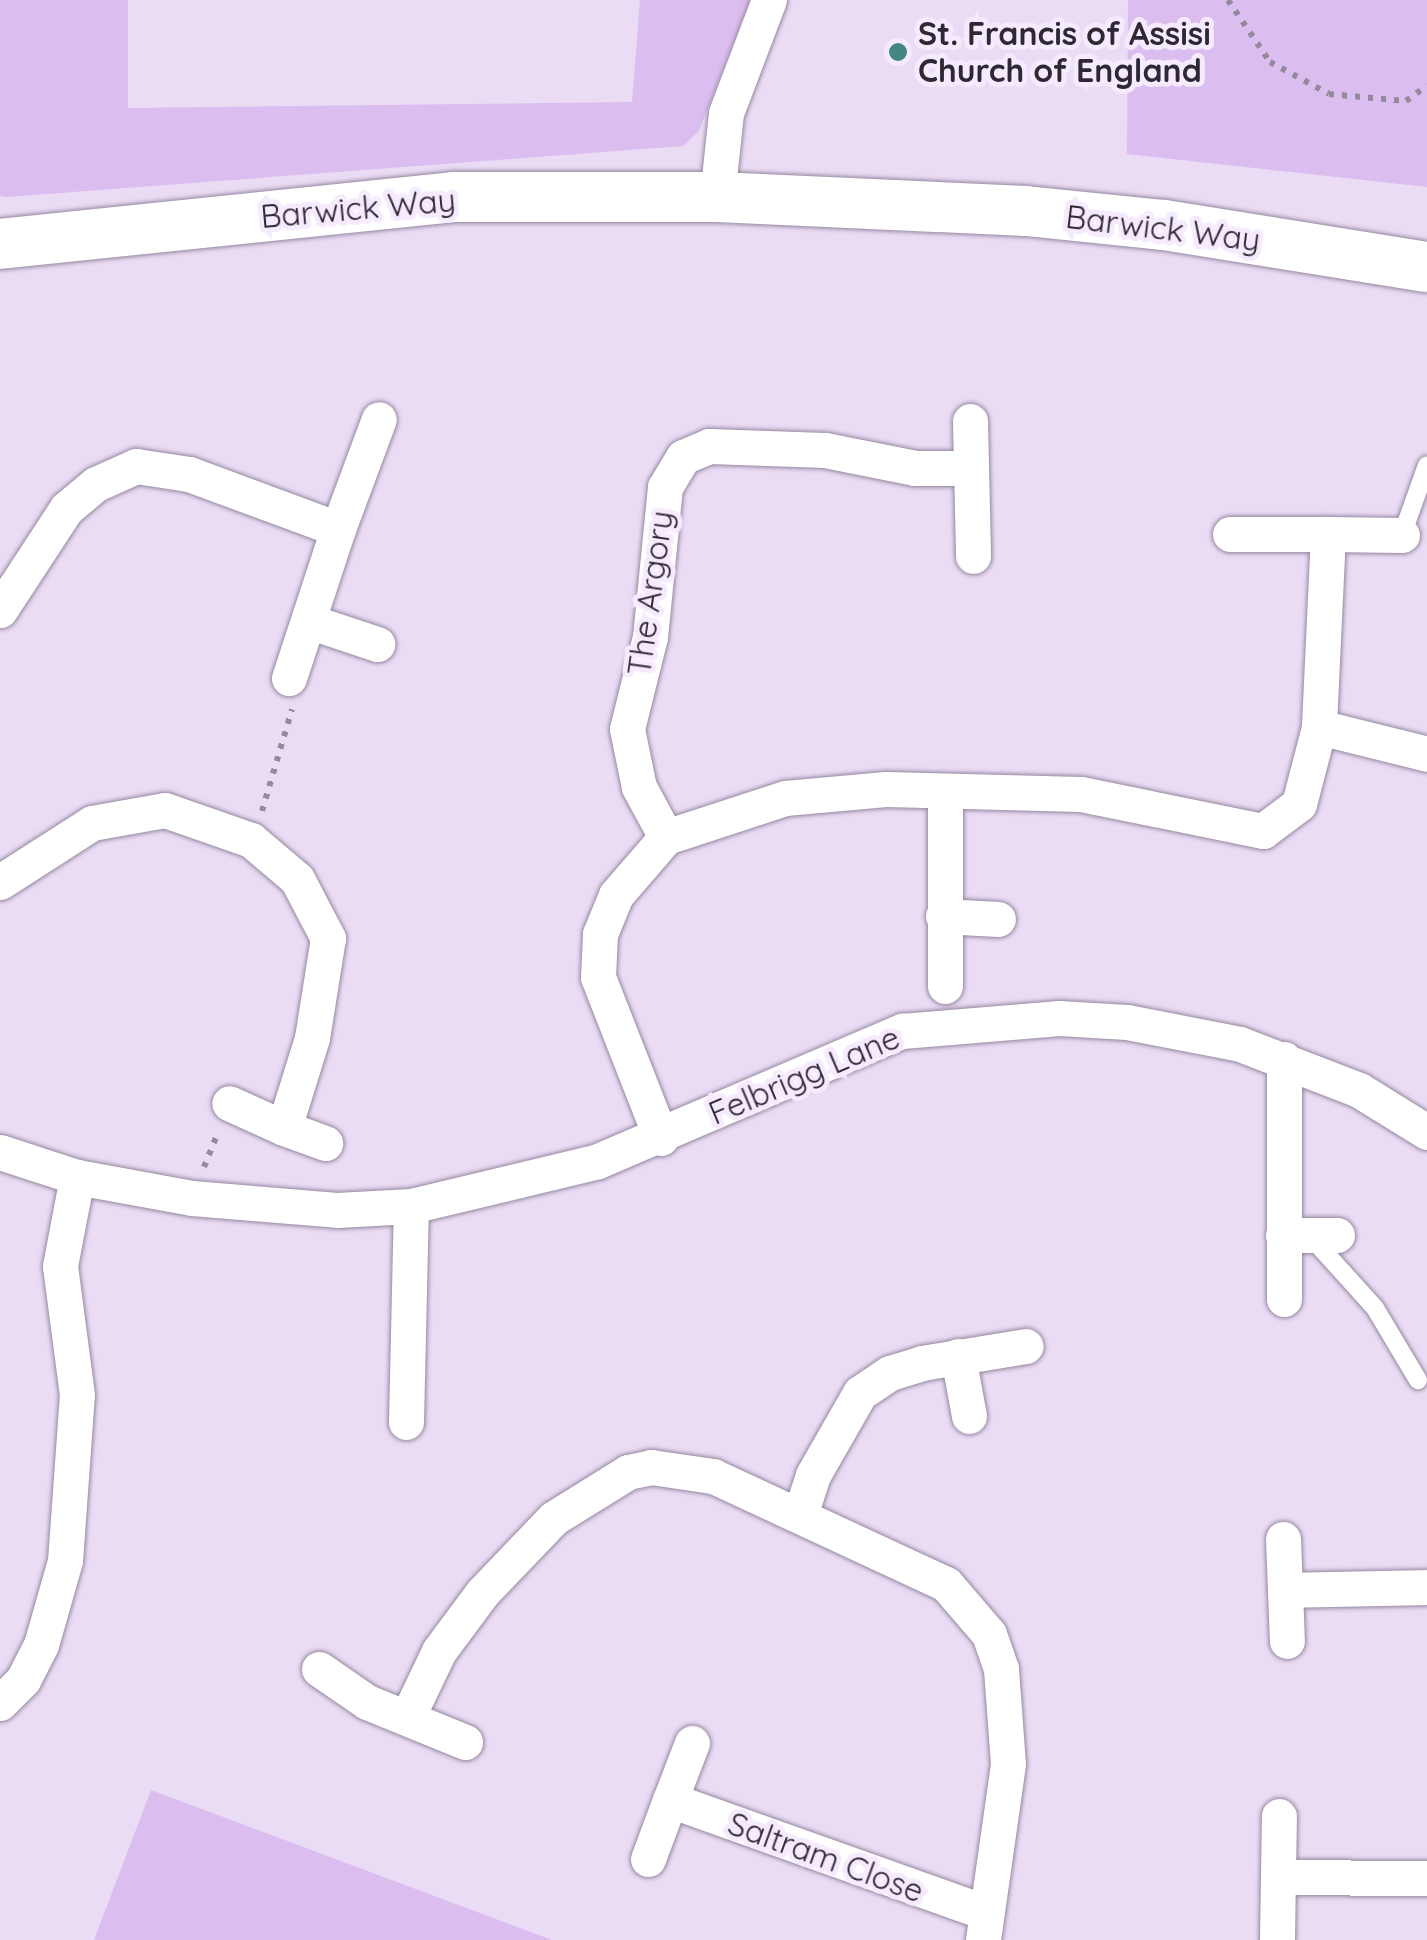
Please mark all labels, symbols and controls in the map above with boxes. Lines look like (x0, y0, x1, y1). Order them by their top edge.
place label: St. Francis of Assisi Church of England (918, 15, 1211, 90)
marker: St. Francis of Assisi Church of England (887, 41, 909, 63)
street label: Barwick Way (259, 180, 457, 236)
street label: Barwick Way (1064, 197, 1262, 259)
street label: The Argory (619, 508, 681, 678)
street label: Felbrigg Lane (703, 1018, 905, 1132)
street label: Saltram Close (723, 1804, 929, 1910)

